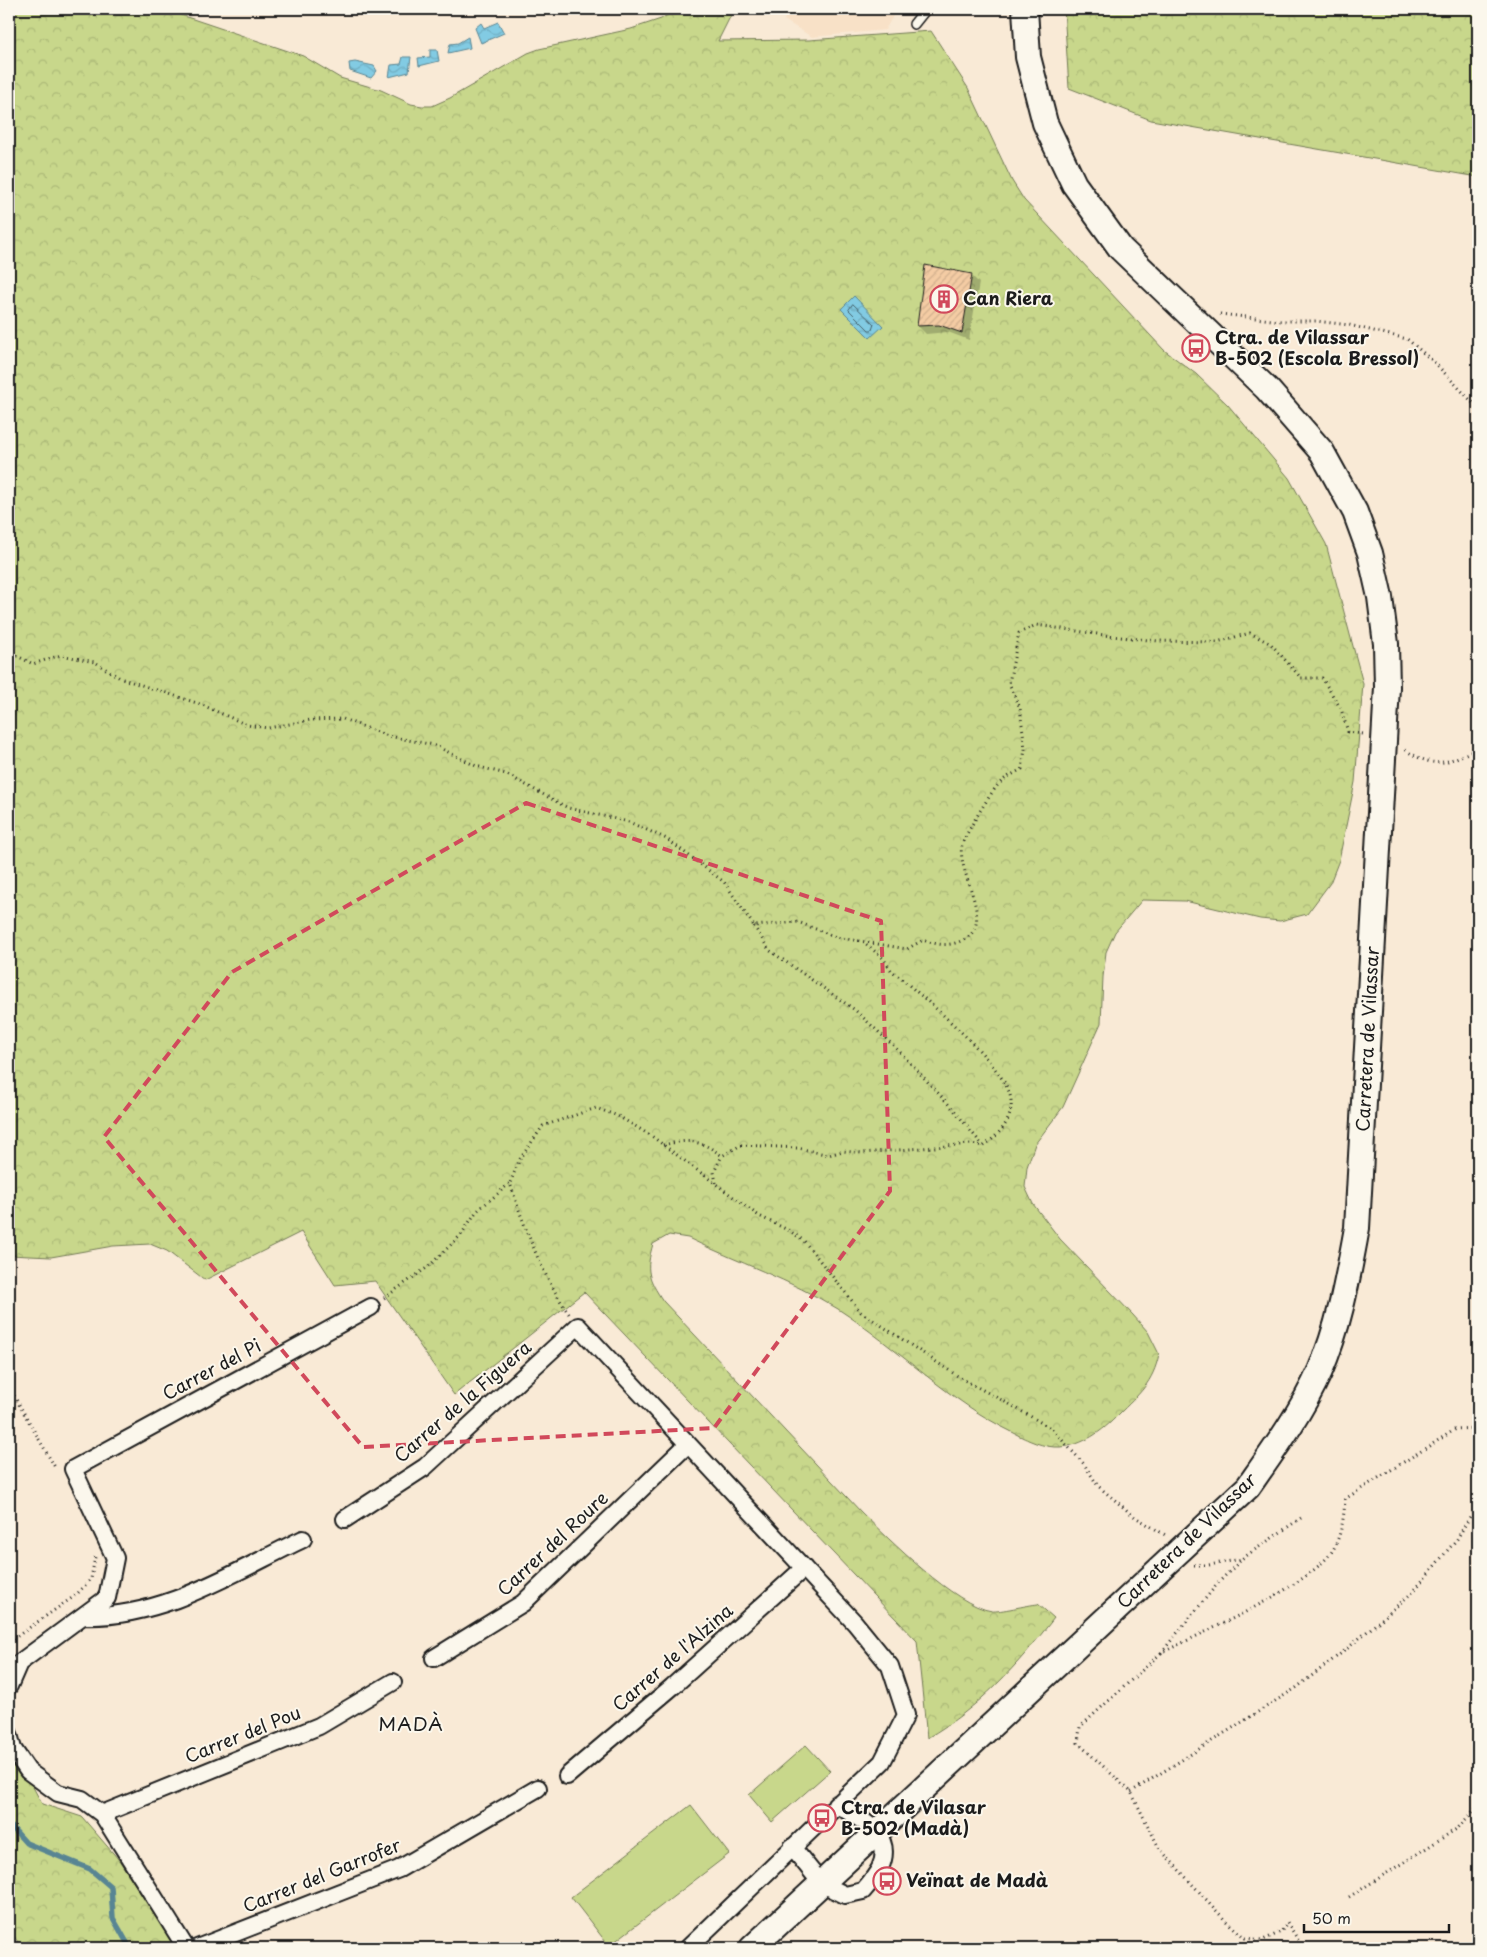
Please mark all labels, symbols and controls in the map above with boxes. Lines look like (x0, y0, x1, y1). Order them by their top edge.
building icon: Can Riera (929, 284, 959, 314)
place label: Can Riera (963, 284, 1054, 311)
place label: Ctra. de Vilassar B-502 (Escola Bressol) (1215, 323, 1419, 371)
bus stop icon: Ctra. de Vilassar B-502 (Escola Bressol) (1181, 333, 1211, 363)
street label: Carretera de Vilassar (1348, 945, 1385, 1132)
street label: Carrer del Pi (157, 1331, 265, 1406)
street label: Carrer de la Figuera (387, 1333, 537, 1468)
street label: Carretera de Vilassar (1110, 1466, 1262, 1614)
street label: Carrer del Roure (490, 1484, 614, 1602)
street label: Carrer de l'Alzina (606, 1596, 739, 1717)
street label: Carrer del Pou (180, 1698, 304, 1769)
district label: MADÀ (378, 1709, 444, 1737)
place label: Ctra. de Vilasar B-502 (Madà) (841, 1793, 987, 1841)
bus stop icon: Ctra. de Vilasar B-502 (Madà) (807, 1803, 837, 1833)
street label: Carrer del Garrofer (238, 1830, 405, 1919)
bus stop icon: Veïnat de Madà (872, 1866, 902, 1896)
place label: Veïnat de Madà (906, 1866, 1048, 1893)
scale bar (1304, 1902, 1450, 1934)
text: 50 m (1312, 1906, 1351, 1929)

